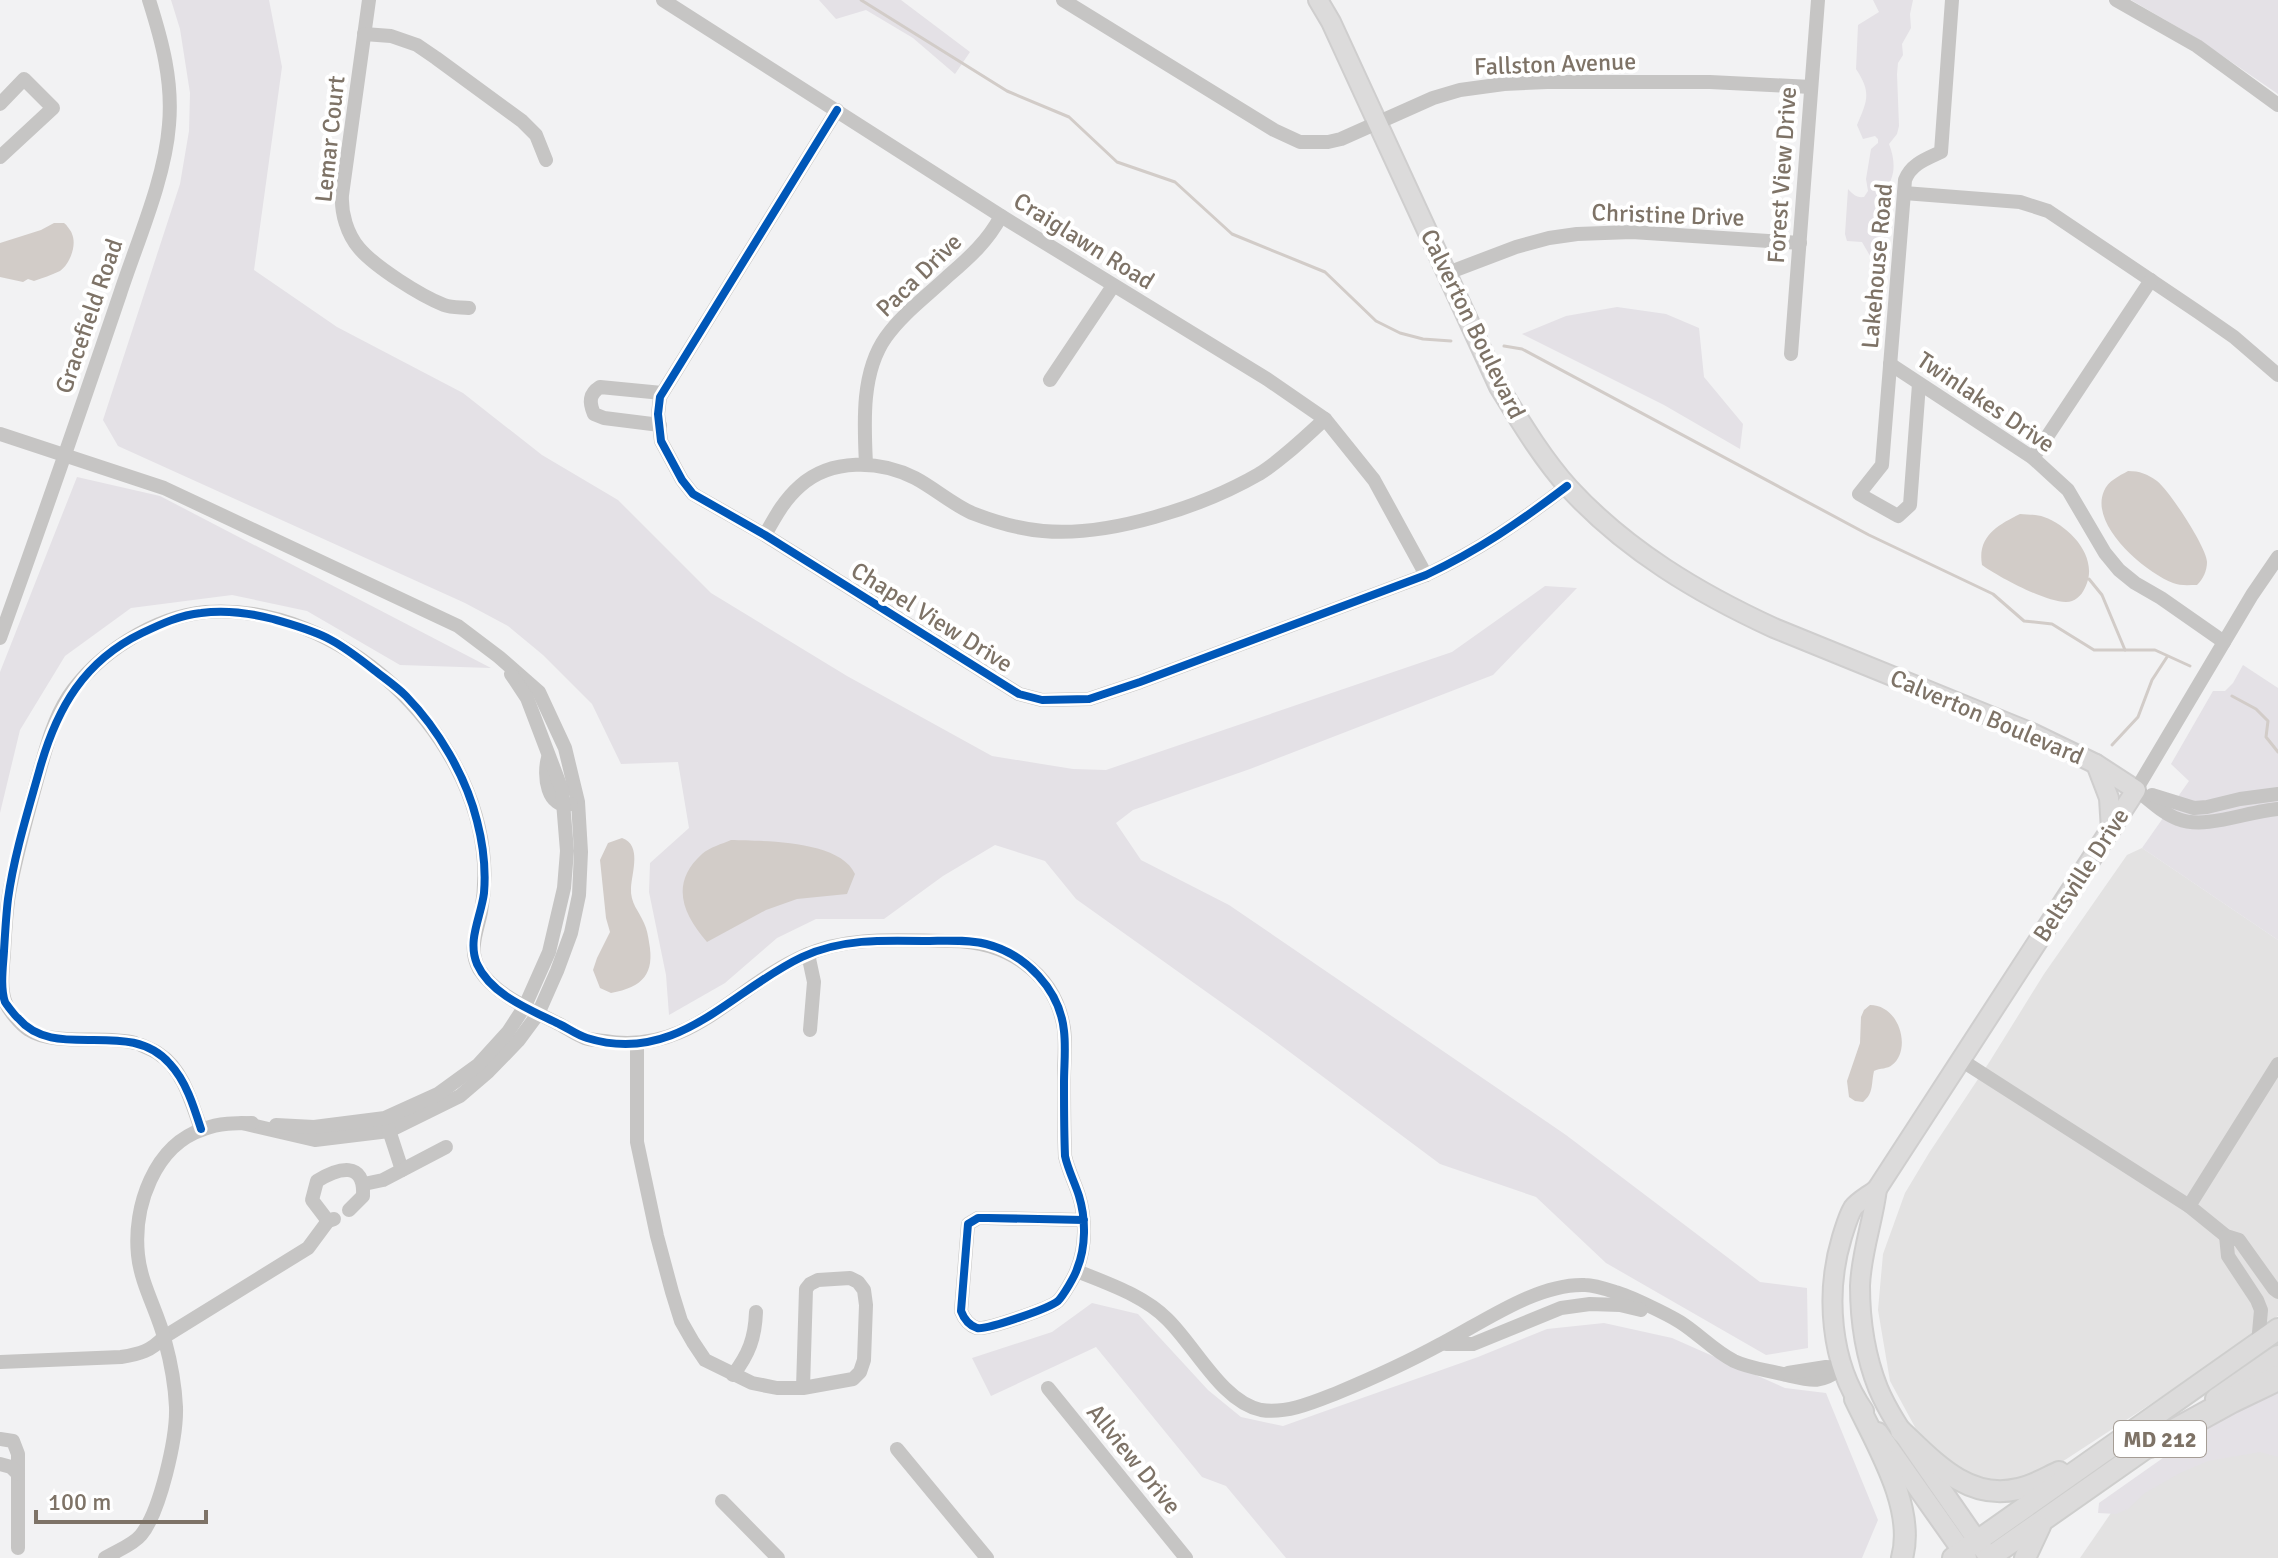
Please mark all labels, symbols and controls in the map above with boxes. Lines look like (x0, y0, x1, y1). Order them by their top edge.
street label: Fallston Avenue (1473, 46, 1637, 82)
street label: Lemar Court (308, 74, 352, 204)
street label: Forest View Drive (1761, 86, 1803, 264)
street label: Lakehouse Road (1855, 182, 1899, 350)
street label: Craiglawn Road (1008, 186, 1160, 296)
street label: Christine Drive (1591, 197, 1745, 233)
street label: Calverton Boulevard (1414, 224, 1532, 424)
street label: Paca Drive (870, 227, 968, 323)
street label: Gracefield Road (49, 235, 129, 397)
street label: Twinlakes Drive (1911, 345, 2061, 459)
street label: Chapel View Drive (846, 555, 1018, 679)
street label: Calverton Boulevard (1886, 663, 2088, 771)
street label: Beltsville Drive (2027, 802, 2135, 948)
street label: Allview Drive (1080, 1398, 1188, 1520)
road number: MD 212 (2114, 1421, 2206, 1457)
scale bar (36, 1474, 206, 1524)
text: 100 m (48, 1487, 111, 1517)

